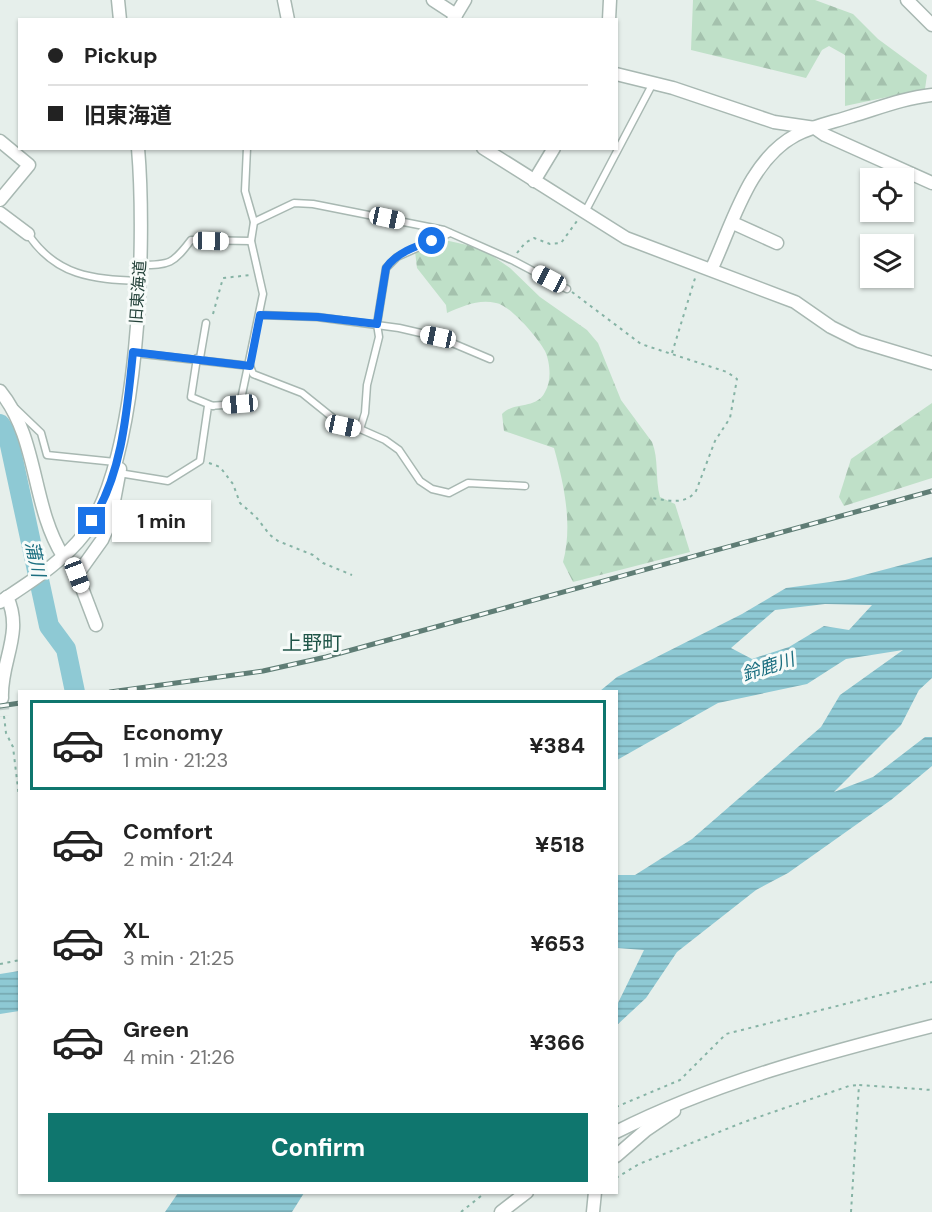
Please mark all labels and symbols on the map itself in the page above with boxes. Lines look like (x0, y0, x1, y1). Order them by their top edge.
car (368, 205, 406, 231)
route start (418, 227, 445, 254)
car (193, 232, 229, 250)
street label: 旧東海道 (125, 259, 151, 325)
car (529, 263, 569, 295)
car (419, 324, 457, 350)
car (221, 393, 259, 415)
car (324, 413, 362, 439)
callout: 1 min (113, 500, 212, 542)
route end (78, 507, 105, 534)
water label: 蒲川 (20, 539, 51, 581)
car (62, 555, 92, 595)
district label: 上野町 (282, 630, 342, 656)
water label: 鈴鹿川 (739, 647, 799, 687)

